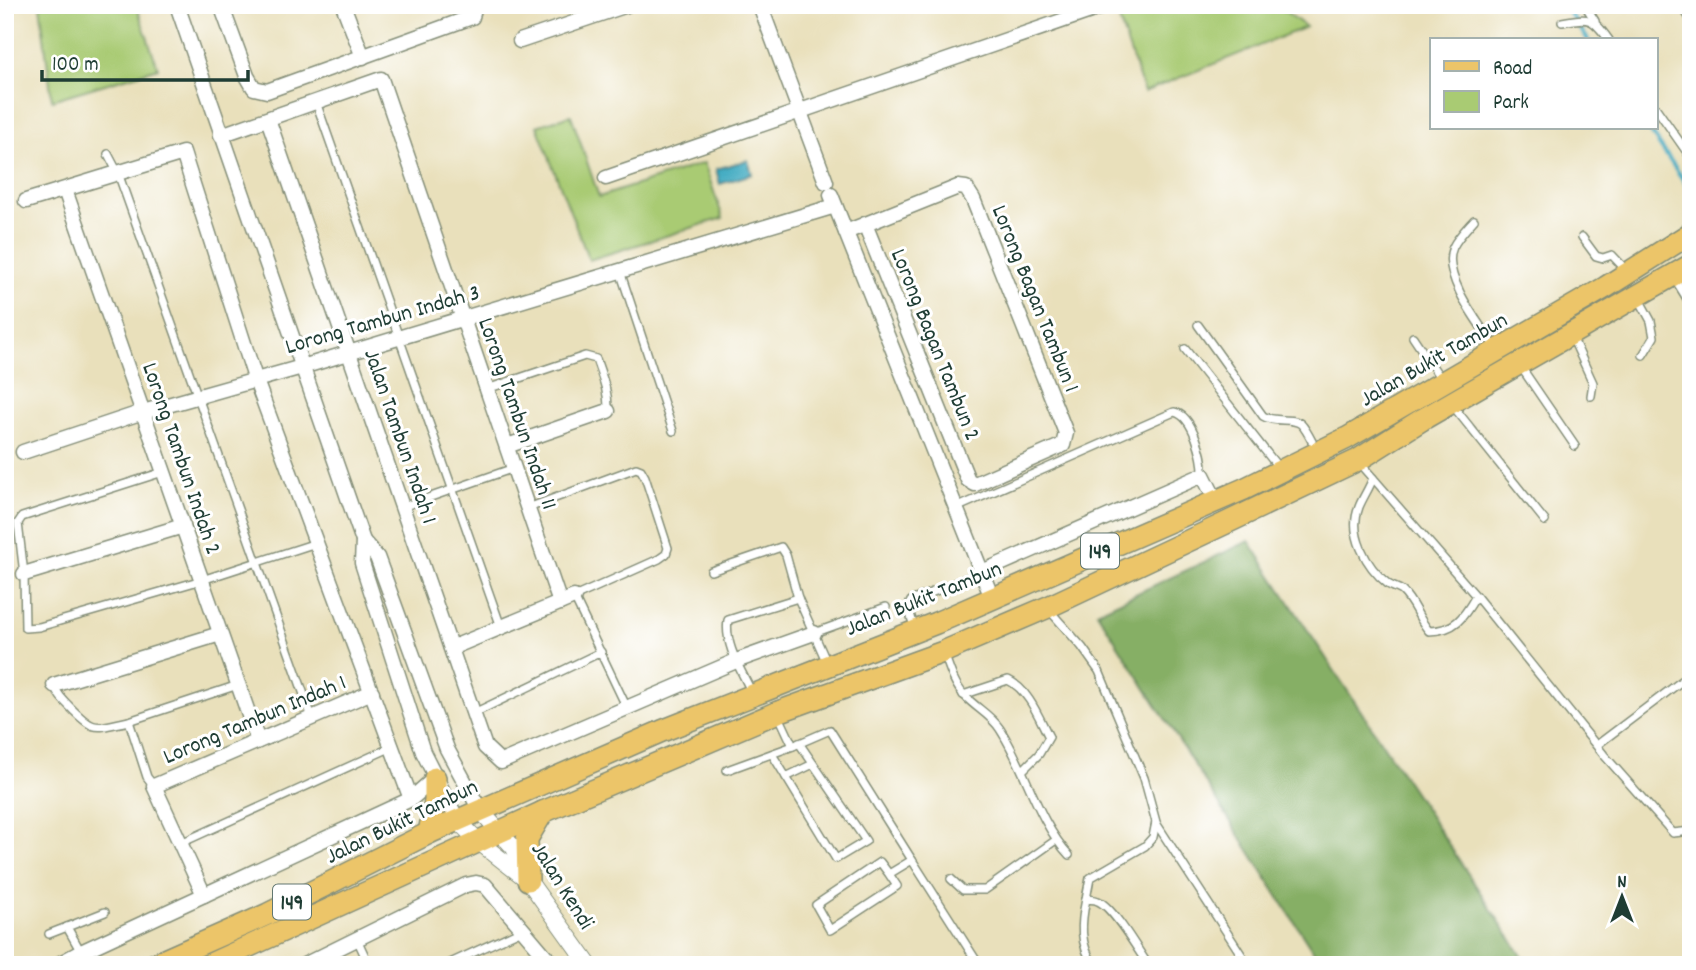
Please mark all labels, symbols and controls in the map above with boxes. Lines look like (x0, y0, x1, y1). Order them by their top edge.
scale bar (42, 38, 248, 82)
legend (1430, 38, 1658, 130)
text: 100 m (52, 51, 99, 81)
text: Road (1493, 55, 1532, 85)
text: Park (1493, 89, 1529, 119)
street label: Lorong Bagan Tambun 1 (981, 201, 1086, 398)
street label: Lorong Bagan Tambun 2 (880, 244, 987, 446)
street label: Lorong Tambun Indah 3 (282, 278, 484, 365)
street label: Jalan Bukit Tambun (1355, 305, 1515, 417)
street label: Lorong Tambun Indah 11 (467, 314, 564, 515)
street label: Jalan Tambun Indah 1 (353, 345, 444, 529)
street label: Lorong Tambun Indah 2 (131, 359, 228, 560)
road number: 149 (1081, 534, 1119, 568)
street label: Jalan Bukit Tambun (841, 554, 1007, 647)
street label: Lorong Tambun Indah 1 (159, 668, 352, 775)
street label: Jalan Bukit Tambun (321, 772, 484, 874)
street label: Jalan Kendi (521, 837, 601, 937)
north arrow (1588, 862, 1658, 932)
text: N (1617, 870, 1627, 897)
road number: 149 (273, 884, 311, 920)

